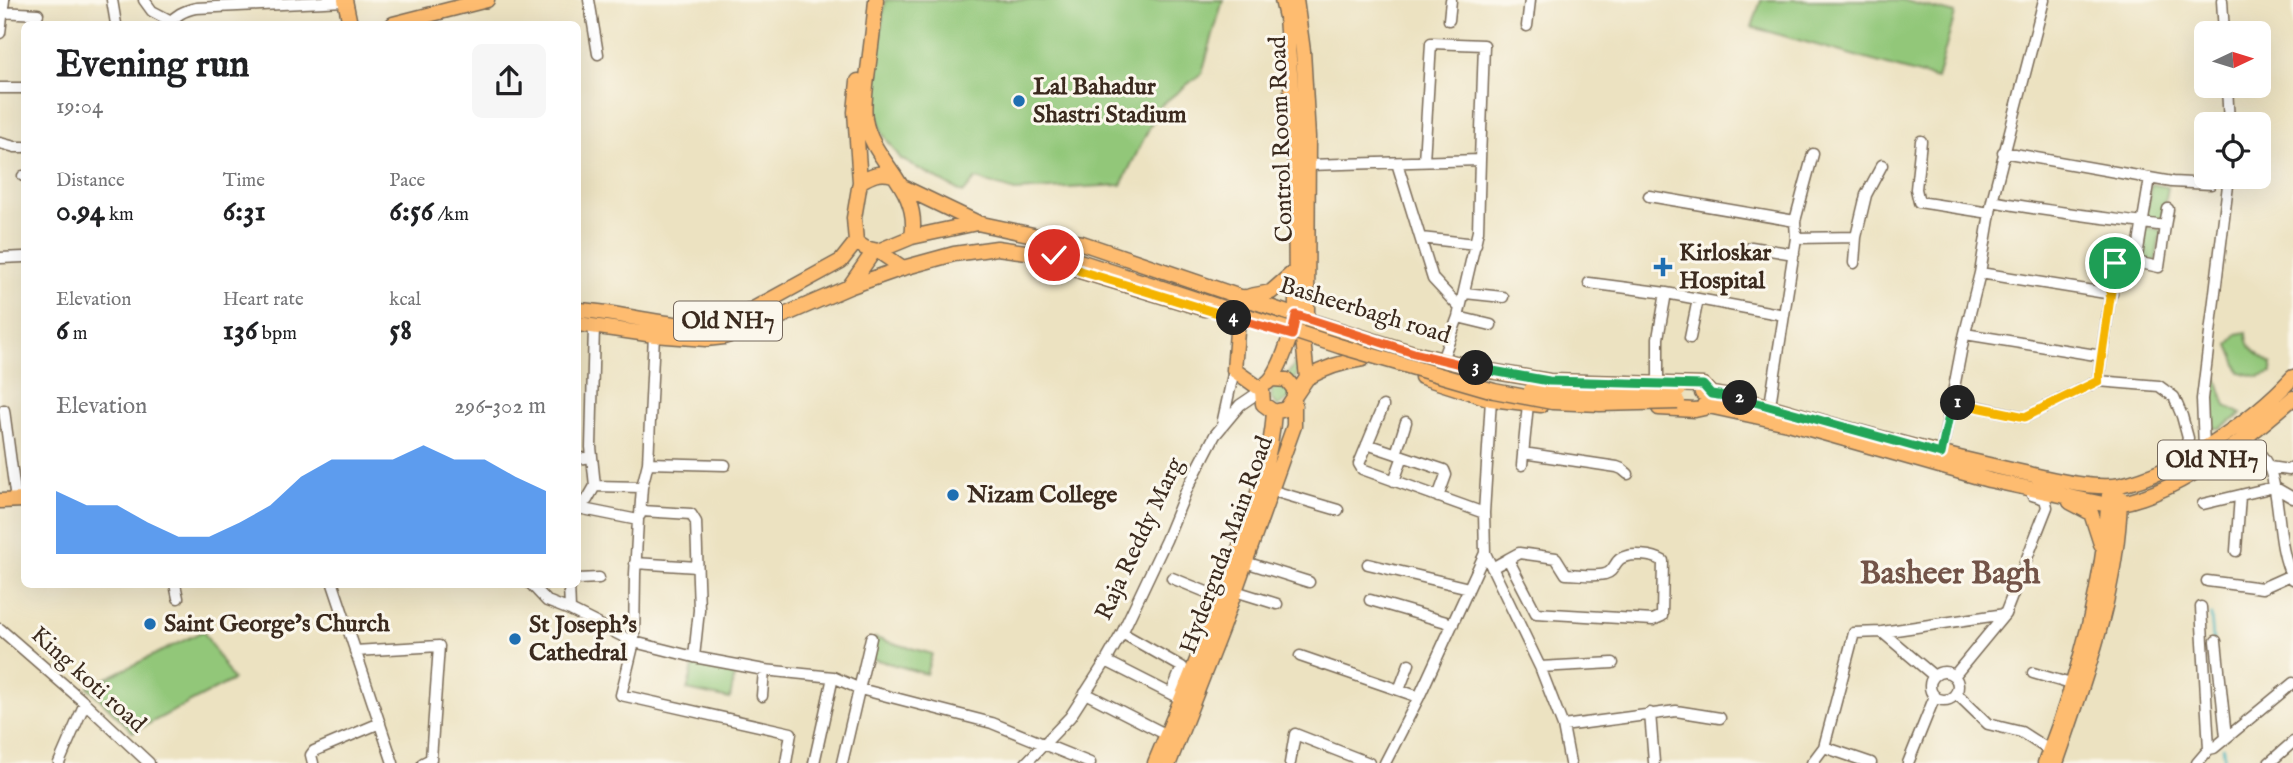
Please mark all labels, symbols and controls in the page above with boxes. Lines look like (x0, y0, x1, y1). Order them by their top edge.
north arrow (2194, 21, 2272, 98)
map controls (2194, 21, 2271, 189)
street label: Control Room Road (1263, 35, 1301, 243)
text: Evening run (56, 42, 250, 90)
button: share (472, 44, 546, 118)
place label: Lal Bahadur Shastri Stadium (1033, 72, 1187, 131)
text: 19:04 (56, 92, 103, 121)
marker: Lal Bahadur Shastri Stadium (1011, 93, 1027, 109)
button: locate (2194, 112, 2271, 189)
text: Distance (56, 169, 125, 193)
text: Time (223, 169, 265, 193)
text: Pace (389, 169, 425, 193)
text: 0.94 (56, 193, 105, 231)
text: 6:31 (223, 193, 266, 231)
text: 6:56 (389, 193, 433, 231)
text: km (105, 203, 134, 227)
text: /km (433, 203, 469, 227)
pin (1024, 225, 1084, 285)
pin (2085, 233, 2145, 293)
icon: check (1035, 236, 1073, 274)
place label: Kirloskar Hospital (1679, 238, 1772, 297)
icon: arrive (2096, 244, 2134, 282)
marker: Kirloskar Hospital (1653, 257, 1673, 277)
street label: Basheerbagh road (1276, 270, 1455, 352)
text: Elevation (56, 288, 131, 312)
text: Heart rate (223, 288, 304, 312)
text: kcal (389, 288, 421, 312)
pin: 4 (1216, 300, 1252, 336)
road number: Old NH7 (674, 302, 782, 340)
text: 4 (1229, 305, 1238, 329)
text: 6 (56, 312, 69, 350)
text: 136 (223, 312, 258, 350)
text: 58 (389, 312, 412, 350)
text: m (69, 322, 87, 346)
text: bpm (258, 322, 297, 346)
pin: 3 (1458, 350, 1494, 386)
text: 3 (1472, 355, 1479, 379)
pin: 2 (1722, 380, 1758, 416)
text: 2 (1735, 385, 1744, 409)
pin: 1 (1940, 386, 1976, 420)
text: 1 (1954, 390, 1961, 414)
text: Elevation (56, 392, 147, 421)
text: 296–302 m (454, 392, 546, 421)
street label: Hyderguda Main Road (1173, 432, 1281, 658)
road number: Old NH7 (2158, 440, 2266, 480)
street label: Raja Reddy Marg (1089, 452, 1192, 625)
place label: Nizam College (966, 480, 1117, 511)
marker: Nizam College (945, 487, 961, 503)
district label: Basheer Bagh (1860, 554, 2041, 595)
place label: Saint George’s Church (164, 609, 390, 640)
place label: St Joseph's Cathedral (529, 610, 637, 669)
marker: Saint George’s Church (142, 616, 158, 632)
street label: King koti road (24, 620, 152, 740)
marker: St Joseph's Cathedral (507, 631, 523, 647)

